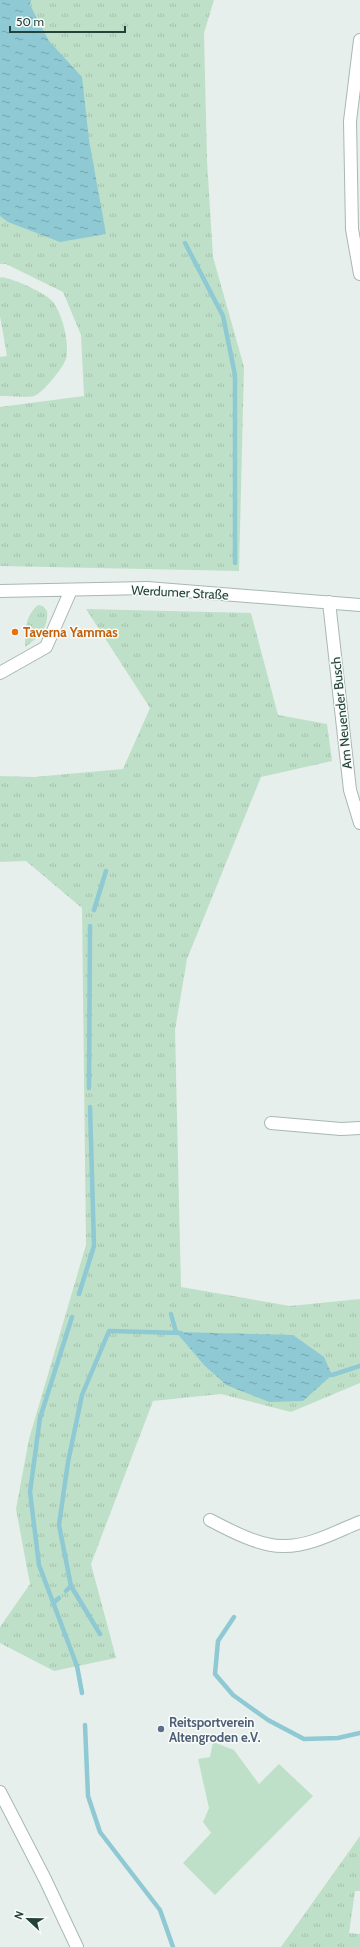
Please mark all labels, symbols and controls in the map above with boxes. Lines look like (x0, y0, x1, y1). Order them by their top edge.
scale bar (10, 8, 125, 34)
text: 50 m (16, 14, 44, 29)
street label: Werdumer Straße (131, 581, 230, 603)
place label: Taverna Yammas (23, 624, 118, 640)
marker: Taverna Yammas (10, 627, 20, 637)
street label: Am Neuender Busch (327, 656, 355, 770)
place label: Reitsportverein Altengroden e.V. (169, 1714, 261, 1745)
marker: Reitsportverein Altengroden e.V. (156, 1724, 166, 1734)
north arrow (8, 1899, 48, 1939)
text: N (11, 1909, 27, 1921)

